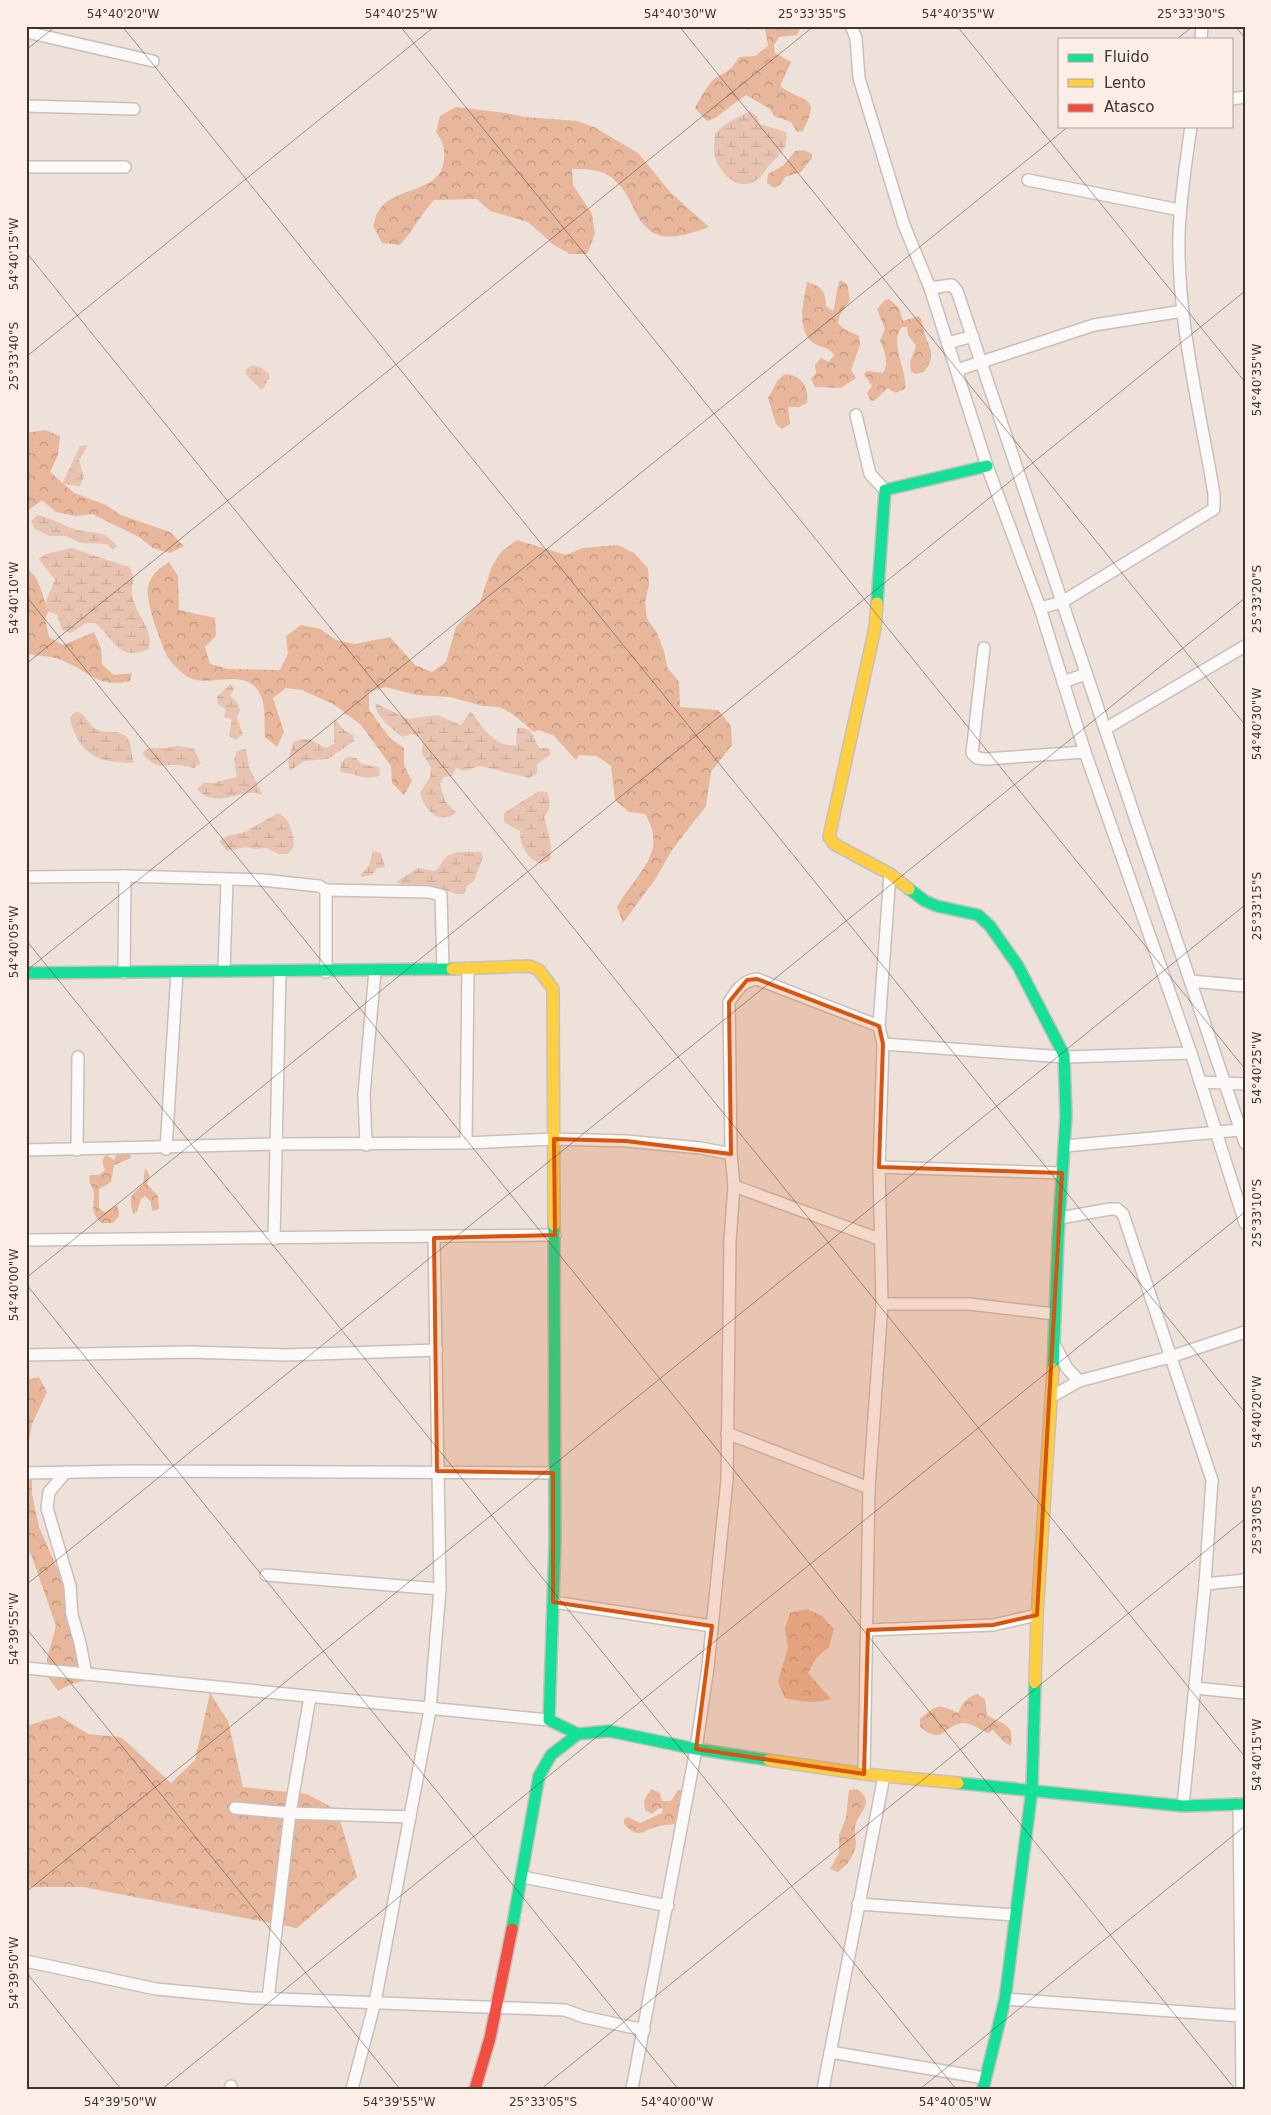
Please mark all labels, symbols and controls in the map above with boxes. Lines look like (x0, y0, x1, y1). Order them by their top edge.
text: 54°40'20"W (87, 7, 159, 21)
text: 54°40'25"W (365, 7, 437, 21)
text: 54°40'30"W (644, 7, 716, 21)
text: 25°33'35"S (778, 7, 846, 21)
text: 54°40'35"W (922, 7, 994, 21)
text: 25°33'30"S (1157, 7, 1225, 21)
legend (1058, 38, 1234, 128)
text: Fluido (1104, 48, 1149, 66)
text: Lento (1104, 74, 1146, 92)
text: Atasco (1104, 98, 1154, 116)
text: 54°40'15"W (7, 218, 21, 290)
text: 25°33'40"S (7, 322, 21, 390)
text: 54°40'35"W (1250, 344, 1264, 416)
text: 54°40'10"W (7, 562, 21, 634)
text: 25°33'20"S (1250, 565, 1264, 633)
text: 54°40'30"W (1250, 688, 1264, 760)
text: 25°33'15"S (1250, 872, 1264, 940)
text: 54°40'05"W (7, 906, 21, 978)
text: 54°40'25"W (1250, 1032, 1264, 1104)
text: 25°33'10"S (1250, 1179, 1264, 1247)
text: 54°40'00"W (7, 1249, 21, 1321)
text: 54°40'20"W (1250, 1376, 1264, 1448)
text: 25°33'05"S (1250, 1486, 1264, 1554)
text: 54°39'55"W (7, 1593, 21, 1665)
text: 54°40'15"W (1250, 1719, 1264, 1791)
text: 54°39'50"W (7, 1937, 21, 2009)
text: 54°39'50"W (84, 2095, 156, 2109)
text: 54°39'55"W (363, 2095, 435, 2109)
text: 25°33'05"S (509, 2095, 577, 2109)
text: 54°40'00"W (641, 2095, 713, 2109)
text: 54°40'05"W (919, 2095, 991, 2109)

